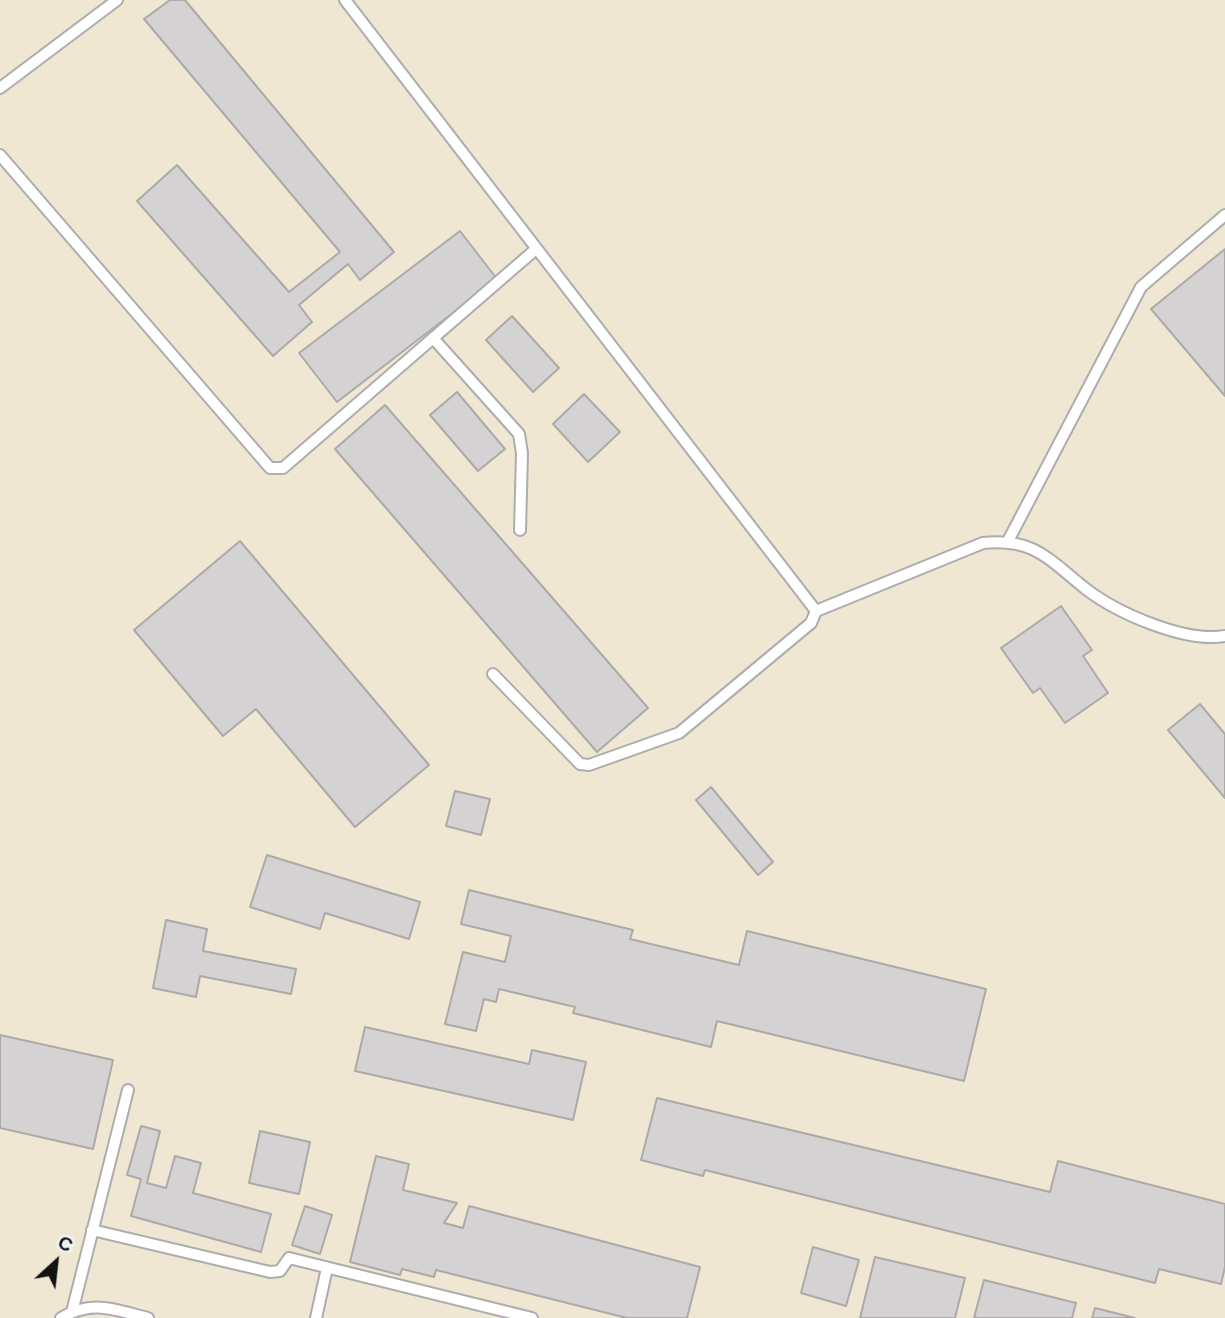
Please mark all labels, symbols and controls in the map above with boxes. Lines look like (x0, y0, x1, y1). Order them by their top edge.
north arrow (21, 1227, 91, 1297)
text: С (54, 1229, 77, 1256)

